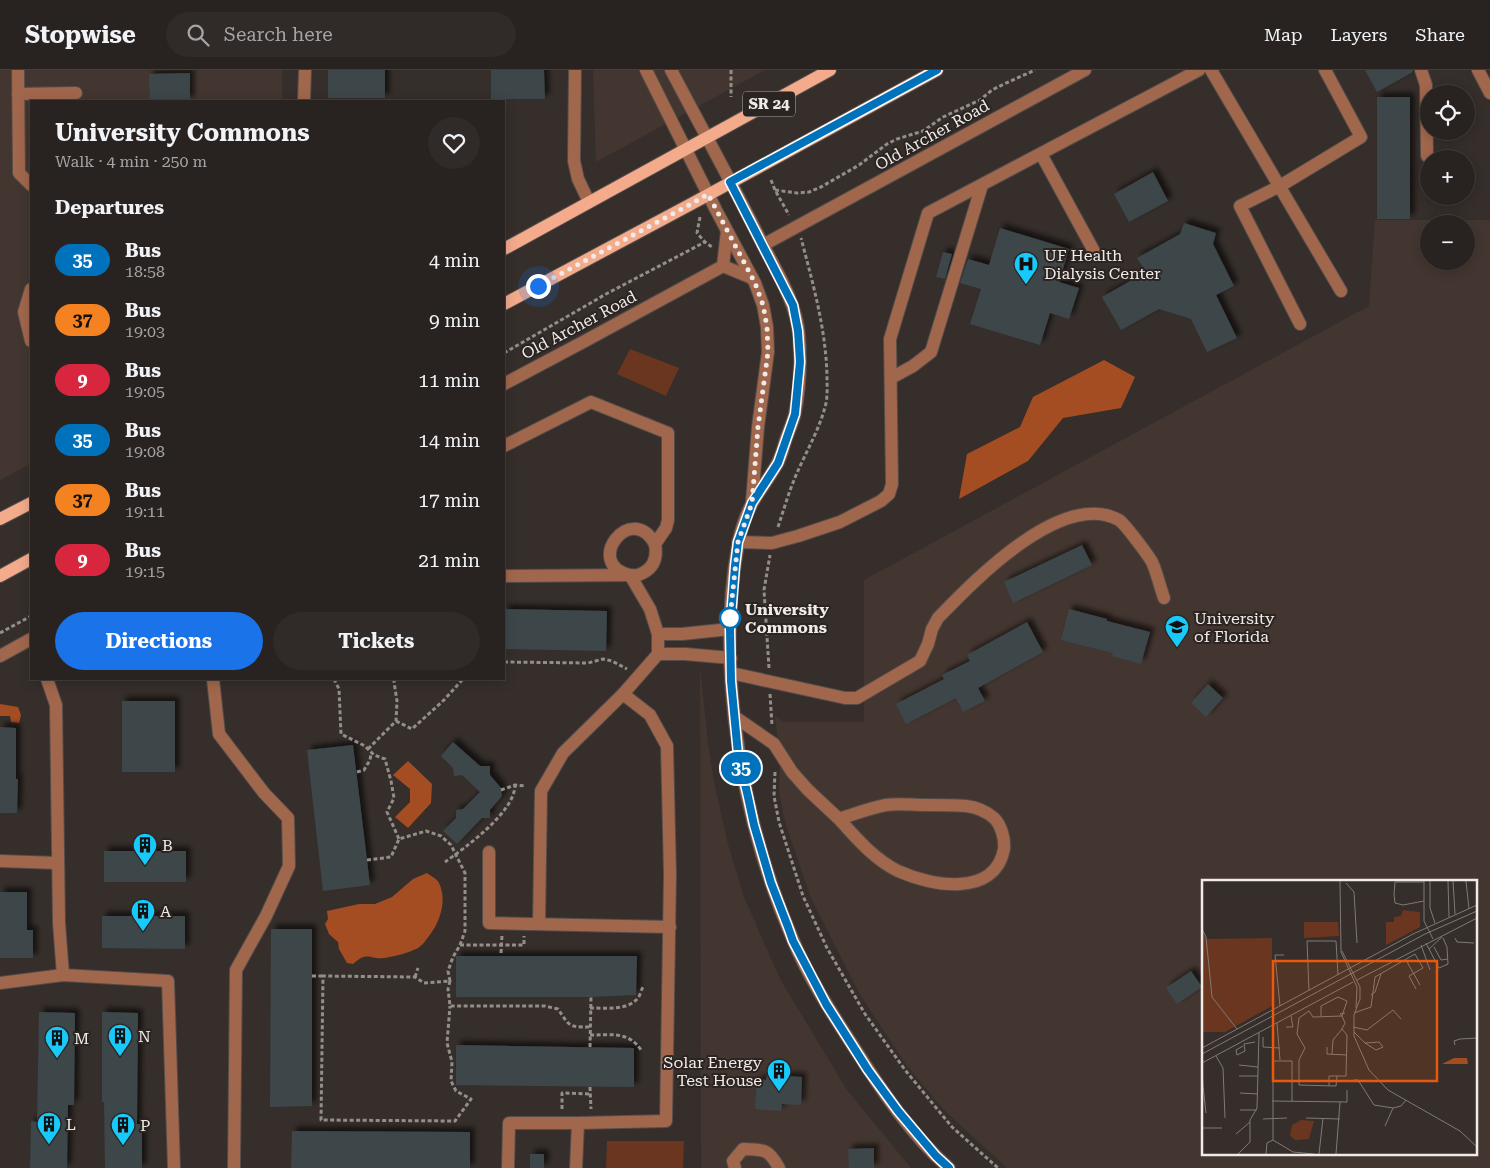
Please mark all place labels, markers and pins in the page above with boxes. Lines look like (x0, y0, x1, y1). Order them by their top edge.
place label: UF Health Dialysis Center (1044, 246, 1161, 283)
hospital icon: UF Health Dialysis Center (1013, 251, 1039, 285)
place label: University Commons (745, 600, 829, 637)
marker: University Commons (719, 607, 741, 629)
place label: University of Florida (1194, 609, 1275, 646)
school or university icon: University of Florida (1164, 614, 1190, 648)
building icon: B (132, 832, 158, 866)
place label: B (162, 836, 173, 855)
building icon: A (130, 898, 156, 932)
place label: A (160, 902, 172, 921)
building icon: N (107, 1023, 133, 1057)
building icon: M (44, 1025, 70, 1059)
place label: N (138, 1027, 151, 1046)
place label: M (74, 1029, 89, 1048)
place label: Solar Energy Test House (663, 1053, 763, 1090)
building icon: Solar Energy Test House (766, 1058, 792, 1092)
building icon: L (36, 1111, 62, 1145)
building icon: P (110, 1112, 136, 1146)
place label: L (66, 1115, 76, 1134)
place label: P (140, 1116, 150, 1135)

